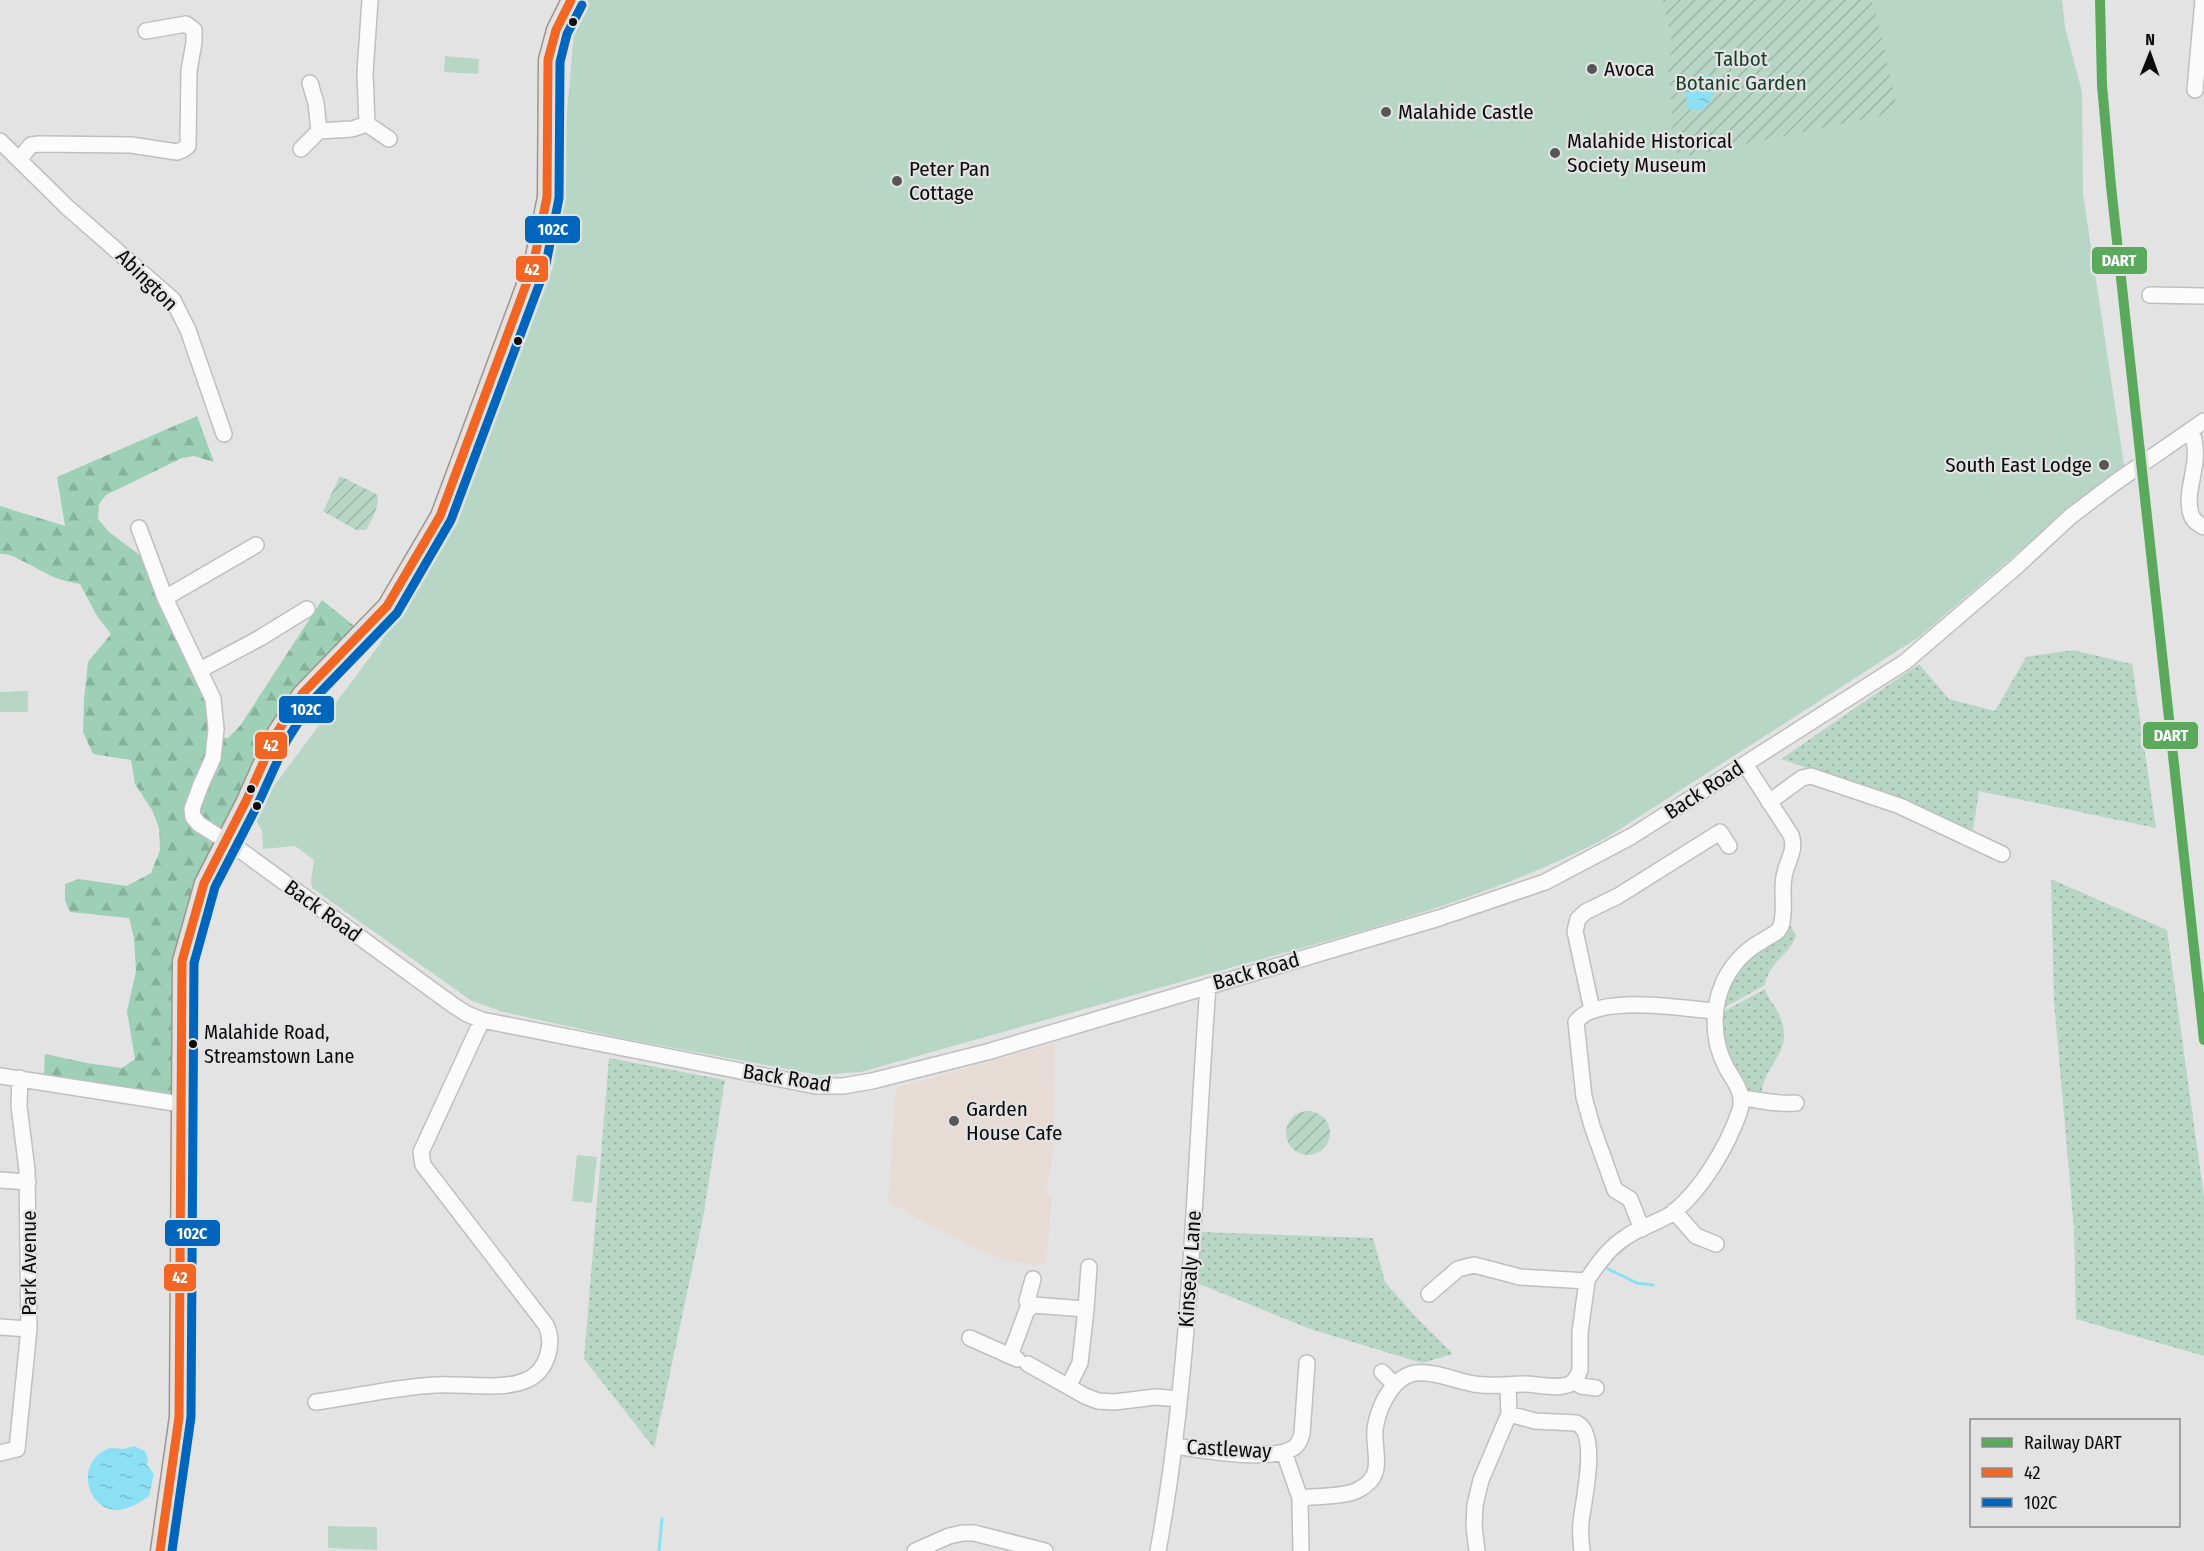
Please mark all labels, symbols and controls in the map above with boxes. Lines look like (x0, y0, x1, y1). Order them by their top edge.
unlabelled marker (567, 16, 579, 28)
north arrow (2120, 24, 2180, 84)
text: N (2145, 30, 2155, 49)
park label: Talbot Botanic Garden (1675, 46, 1807, 96)
place label: Avoca (1604, 56, 1654, 82)
marker: Avoca (1585, 62, 1599, 76)
place label: Malahide Castle (1398, 99, 1534, 125)
marker: Malahide Castle (1379, 105, 1393, 119)
place label: Malahide Historical Society Museum (1567, 128, 1733, 178)
marker: Malahide Historical Society Museum (1548, 146, 1562, 160)
place label: Peter Pan Cottage (909, 156, 990, 206)
marker: Peter Pan Cottage (890, 174, 904, 188)
line badge: 102C (524, 215, 581, 244)
text: 102C (538, 220, 569, 239)
street label: Abington (111, 244, 183, 316)
line badge: DART (2091, 246, 2148, 275)
text: DART (2102, 251, 2136, 270)
line badge: 42 (515, 255, 549, 283)
text: 42 (524, 260, 540, 279)
unlabelled marker (512, 335, 524, 347)
place label: South East Lodge (1945, 452, 2092, 478)
marker: South East Lodge (2097, 458, 2111, 472)
line badge: 102C (278, 695, 335, 724)
text: 102C (291, 700, 322, 719)
line badge: DART (2142, 721, 2199, 750)
text: DART (2154, 726, 2188, 745)
line badge: 42 (254, 731, 288, 760)
text: 42 (263, 736, 279, 755)
street label: Back Road (1660, 755, 1748, 825)
unlabelled marker (245, 783, 257, 795)
unlabelled marker (251, 800, 263, 812)
street label: Back Road (279, 874, 367, 948)
street label: Back Road (1210, 946, 1302, 996)
place label: Malahide Road, Streamstown Lane (204, 1020, 354, 1068)
marker: Malahide Road, Streamstown Lane (187, 1038, 199, 1050)
street label: Back Road (741, 1058, 833, 1098)
place label: Garden House Cafe (966, 1096, 1062, 1146)
marker: Garden House Cafe (947, 1114, 961, 1128)
street label: Park Avenue (16, 1210, 42, 1316)
street label: Kinsealy Lane (1173, 1210, 1207, 1328)
line badge: 102C (164, 1219, 221, 1247)
text: 102C (177, 1224, 208, 1243)
line badge: 42 (163, 1263, 197, 1292)
text: 42 (172, 1268, 188, 1287)
legend (1970, 1419, 2180, 1527)
text: Railway DART (2024, 1432, 2122, 1454)
street label: Castleway (1186, 1434, 1273, 1464)
text: 42 (2024, 1462, 2040, 1484)
text: 102C (2024, 1492, 2057, 1514)

